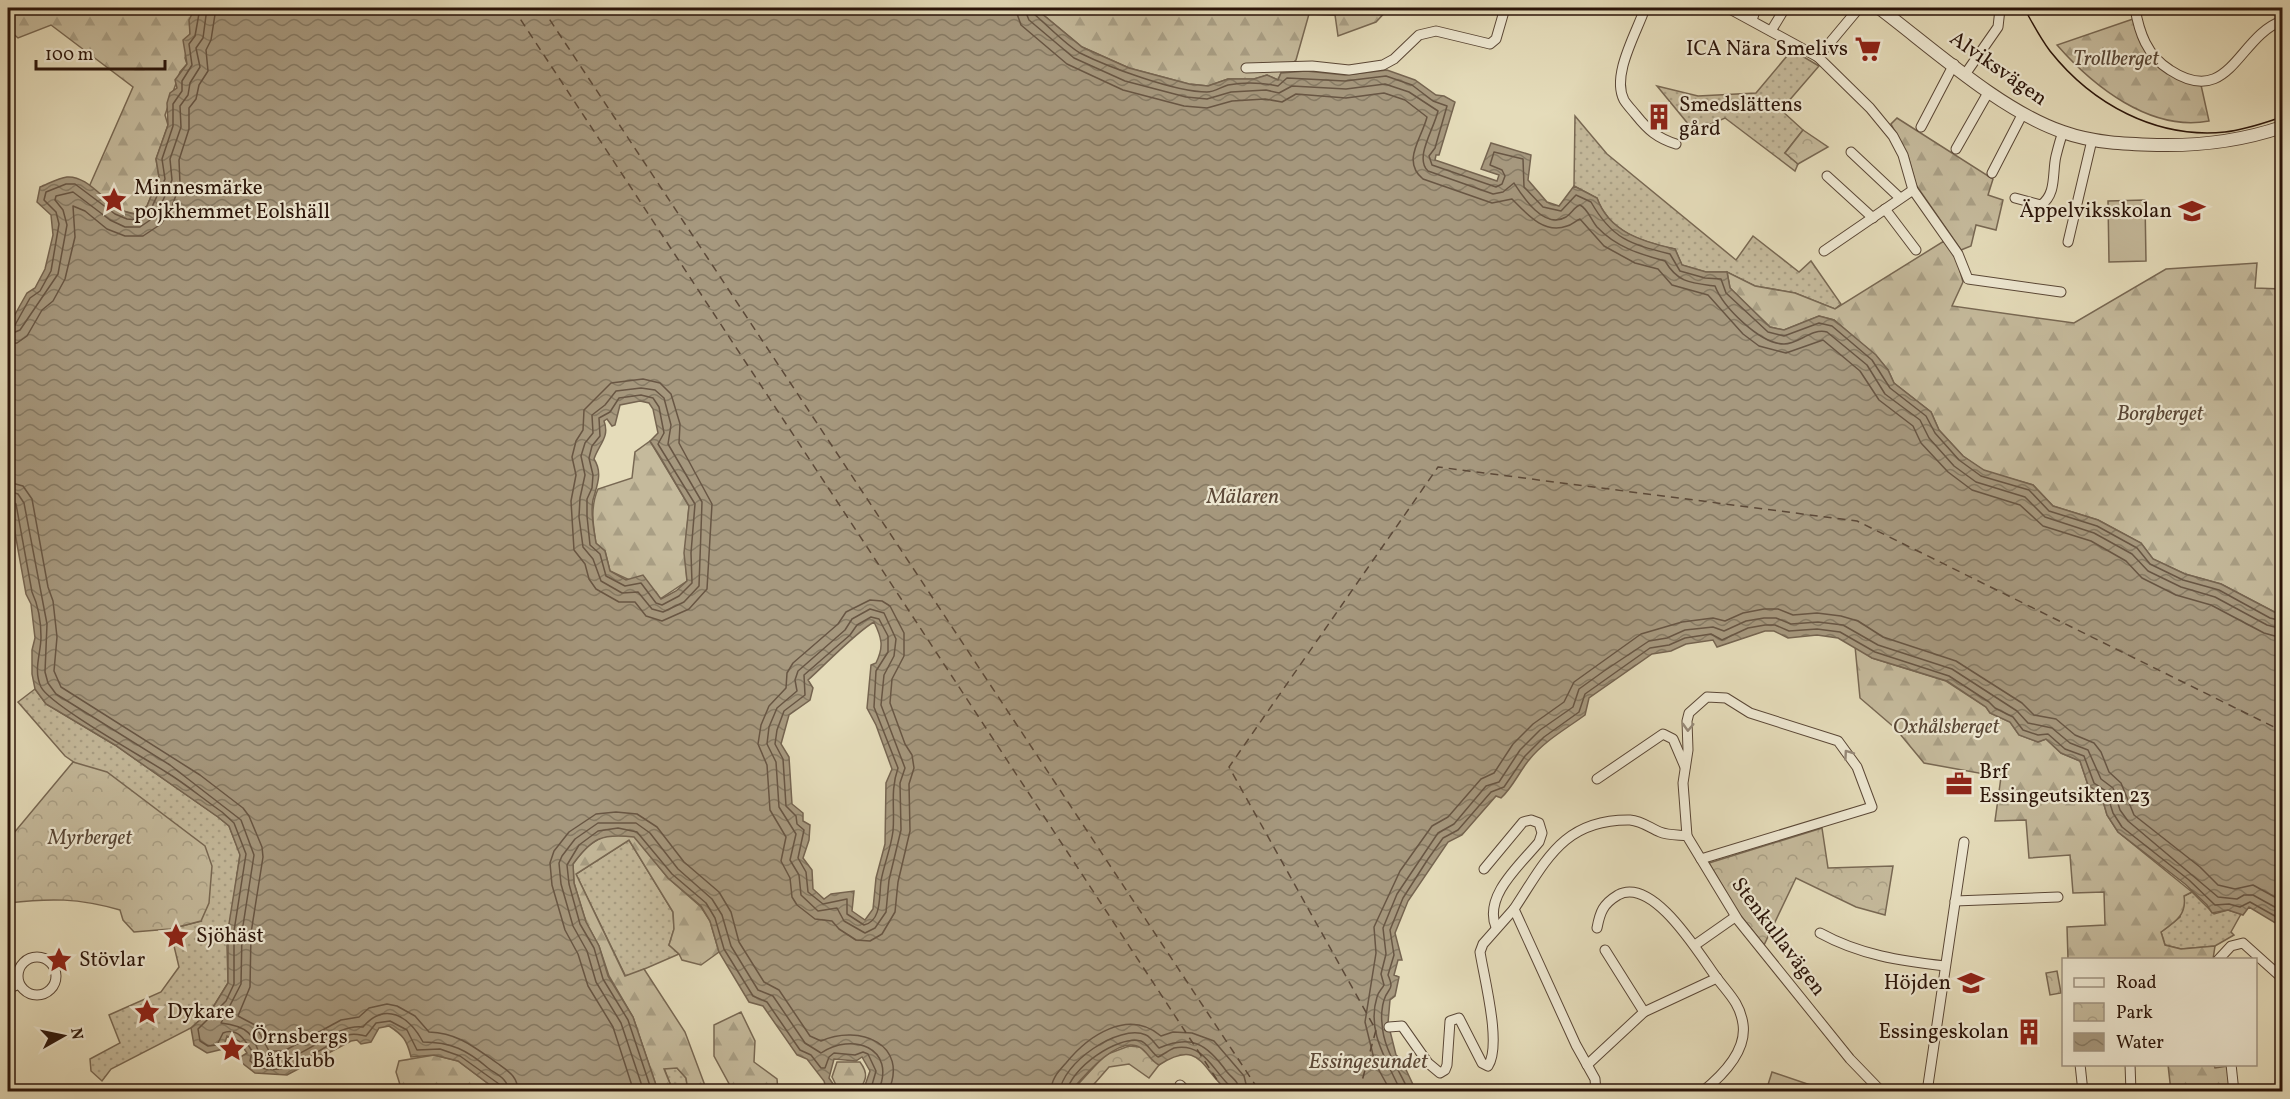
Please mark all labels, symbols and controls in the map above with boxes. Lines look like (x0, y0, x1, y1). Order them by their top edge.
street label: Alviksvägen (1943, 25, 2053, 113)
scale bar (36, 33, 165, 71)
supermarket icon: ICA Nära Smelivs (1853, 34, 1883, 64)
place label: ICA Nära Smelivs (1686, 35, 1848, 64)
text: 100 m (45, 43, 94, 68)
park label: Trollberget (2073, 45, 2160, 74)
place label: Smedslättens gård (1679, 91, 1802, 144)
building icon: Smedslättens gård (1644, 102, 1674, 132)
place label: Minnesmärke pojkhemmet Eolshäll (134, 174, 330, 227)
place icon: Minnesmärke pojkhemmet Eolshäll (99, 185, 129, 215)
school or university icon: Äppelviksskolan (2177, 196, 2207, 226)
place label: Äppelviksskolan (2020, 197, 2172, 226)
park label: Borgberget (2117, 400, 2205, 429)
water label: Mälaren (1206, 482, 1279, 513)
park label: Oxhålsberget (1893, 713, 2001, 742)
one-way arrow (1681, 723, 1694, 732)
one-way arrow (1844, 749, 1855, 760)
place label: Brf Essingeutsikten 23 (1979, 758, 2150, 811)
office icon: Brf Essingeutsikten 23 (1944, 769, 1974, 799)
park label: Myrberget (47, 824, 133, 853)
street label: Stenkullavägen (1724, 872, 1832, 1002)
place icon: Sjöhäst (161, 921, 191, 951)
place label: Sjöhäst (196, 922, 264, 951)
place icon: Stövlar (44, 945, 74, 975)
place label: Stövlar (79, 946, 146, 975)
legend (2062, 958, 2257, 1066)
school or university icon: Höjden (1956, 968, 1986, 998)
place label: Höjden (1884, 969, 1951, 998)
text: Road (2116, 971, 2157, 996)
place icon: Dykare (132, 997, 162, 1027)
place label: Dykare (167, 998, 234, 1027)
text: Park (2116, 1001, 2153, 1026)
north arrow (33, 1006, 93, 1066)
building icon: Essingeskolan (2014, 1017, 2044, 1047)
place label: Essingeskolan (1879, 1018, 2009, 1047)
place label: Örnsbergs Båtklubb (252, 1023, 348, 1076)
text: N (64, 1027, 88, 1042)
text: Water (2116, 1031, 2164, 1056)
place icon: Örnsbergs Båtklubb (217, 1034, 247, 1064)
water label: Essingesundet (1308, 1047, 1429, 1078)

